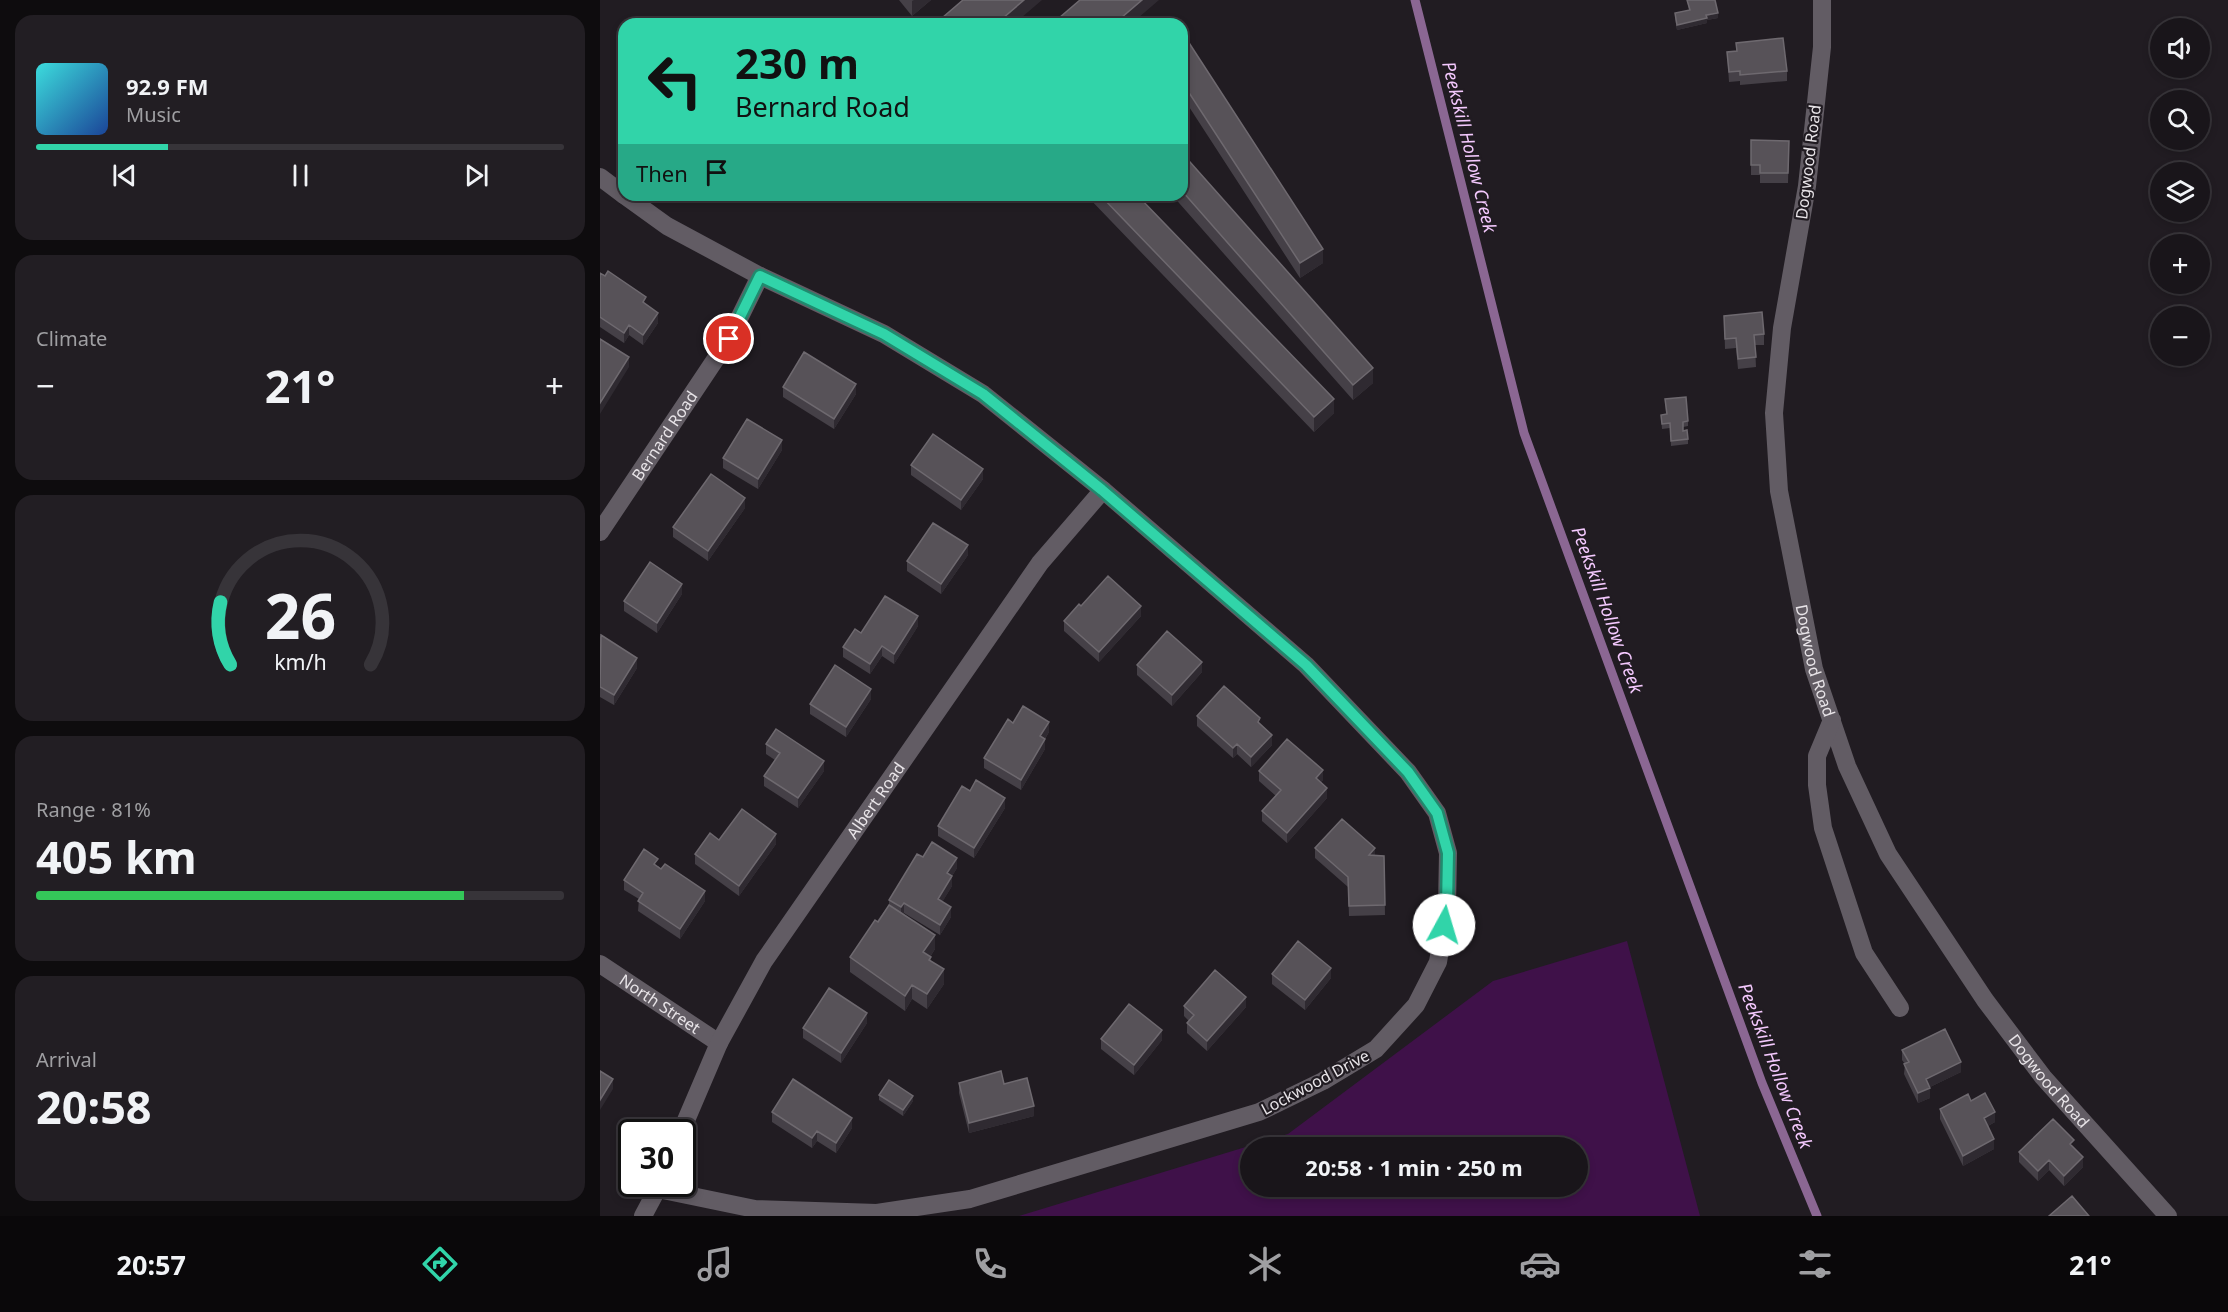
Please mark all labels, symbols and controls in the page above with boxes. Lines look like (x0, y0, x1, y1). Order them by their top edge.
map controls (2150, 18, 2210, 366)
button: sound (2150, 18, 2210, 78)
text: 230 m (735, 34, 859, 91)
icon: left (636, 42, 714, 120)
water label: Peekskill Hollow Creek (1437, 59, 1503, 236)
text: 92.9 FM (126, 71, 208, 101)
text: Bernard Road (735, 88, 910, 125)
button: search (2150, 90, 2210, 150)
text: Music (126, 101, 181, 128)
street label: Dogwood Road (1790, 103, 1826, 221)
icon: arrive (700, 156, 733, 189)
text: Then (636, 158, 688, 188)
icon: previous (108, 159, 141, 192)
icon: pause (284, 159, 317, 192)
icon: next (460, 159, 493, 192)
button: layers (2150, 162, 2210, 222)
button: + (2150, 234, 2210, 294)
button: − (2150, 306, 2210, 366)
pin (703, 313, 754, 364)
icon: arrive (712, 322, 745, 355)
text: Climate (36, 325, 107, 352)
text: 21° (265, 355, 335, 416)
text: − (36, 363, 55, 408)
text: + (545, 363, 564, 408)
street label: Bernard Road (627, 386, 702, 485)
water label: Peekskill Hollow Creek (1567, 523, 1650, 697)
text: 26 (264, 572, 336, 657)
street label: Dogwood Road (1791, 602, 1840, 720)
text: km/h (274, 647, 326, 676)
street label: Albert Road (841, 758, 910, 843)
text: Range · 81% (36, 796, 151, 823)
text: 405 km (36, 826, 197, 887)
position arrow (1412, 893, 1476, 957)
street label: North Street (615, 969, 705, 1039)
water label: Peekskill Hollow Creek (1733, 979, 1819, 1153)
street label: Dogwood Road (2004, 1030, 2094, 1132)
street label: Lockwood Drive (1257, 1044, 1373, 1120)
text: Arrival (36, 1046, 97, 1073)
text: 20:58 (36, 1076, 152, 1137)
speed limit sign: 30 (618, 1119, 696, 1197)
text: 20:58 · 1 min · 250 m (1305, 1152, 1523, 1182)
icon: directions (419, 1243, 461, 1285)
icon: music (694, 1243, 736, 1285)
icon: phone (969, 1243, 1011, 1285)
icon: climate (1244, 1243, 1286, 1285)
icon: car (1519, 1243, 1561, 1285)
icon: filters (1794, 1243, 1836, 1285)
text: 20:57 (117, 1246, 186, 1283)
text: 21° (2069, 1246, 2111, 1283)

